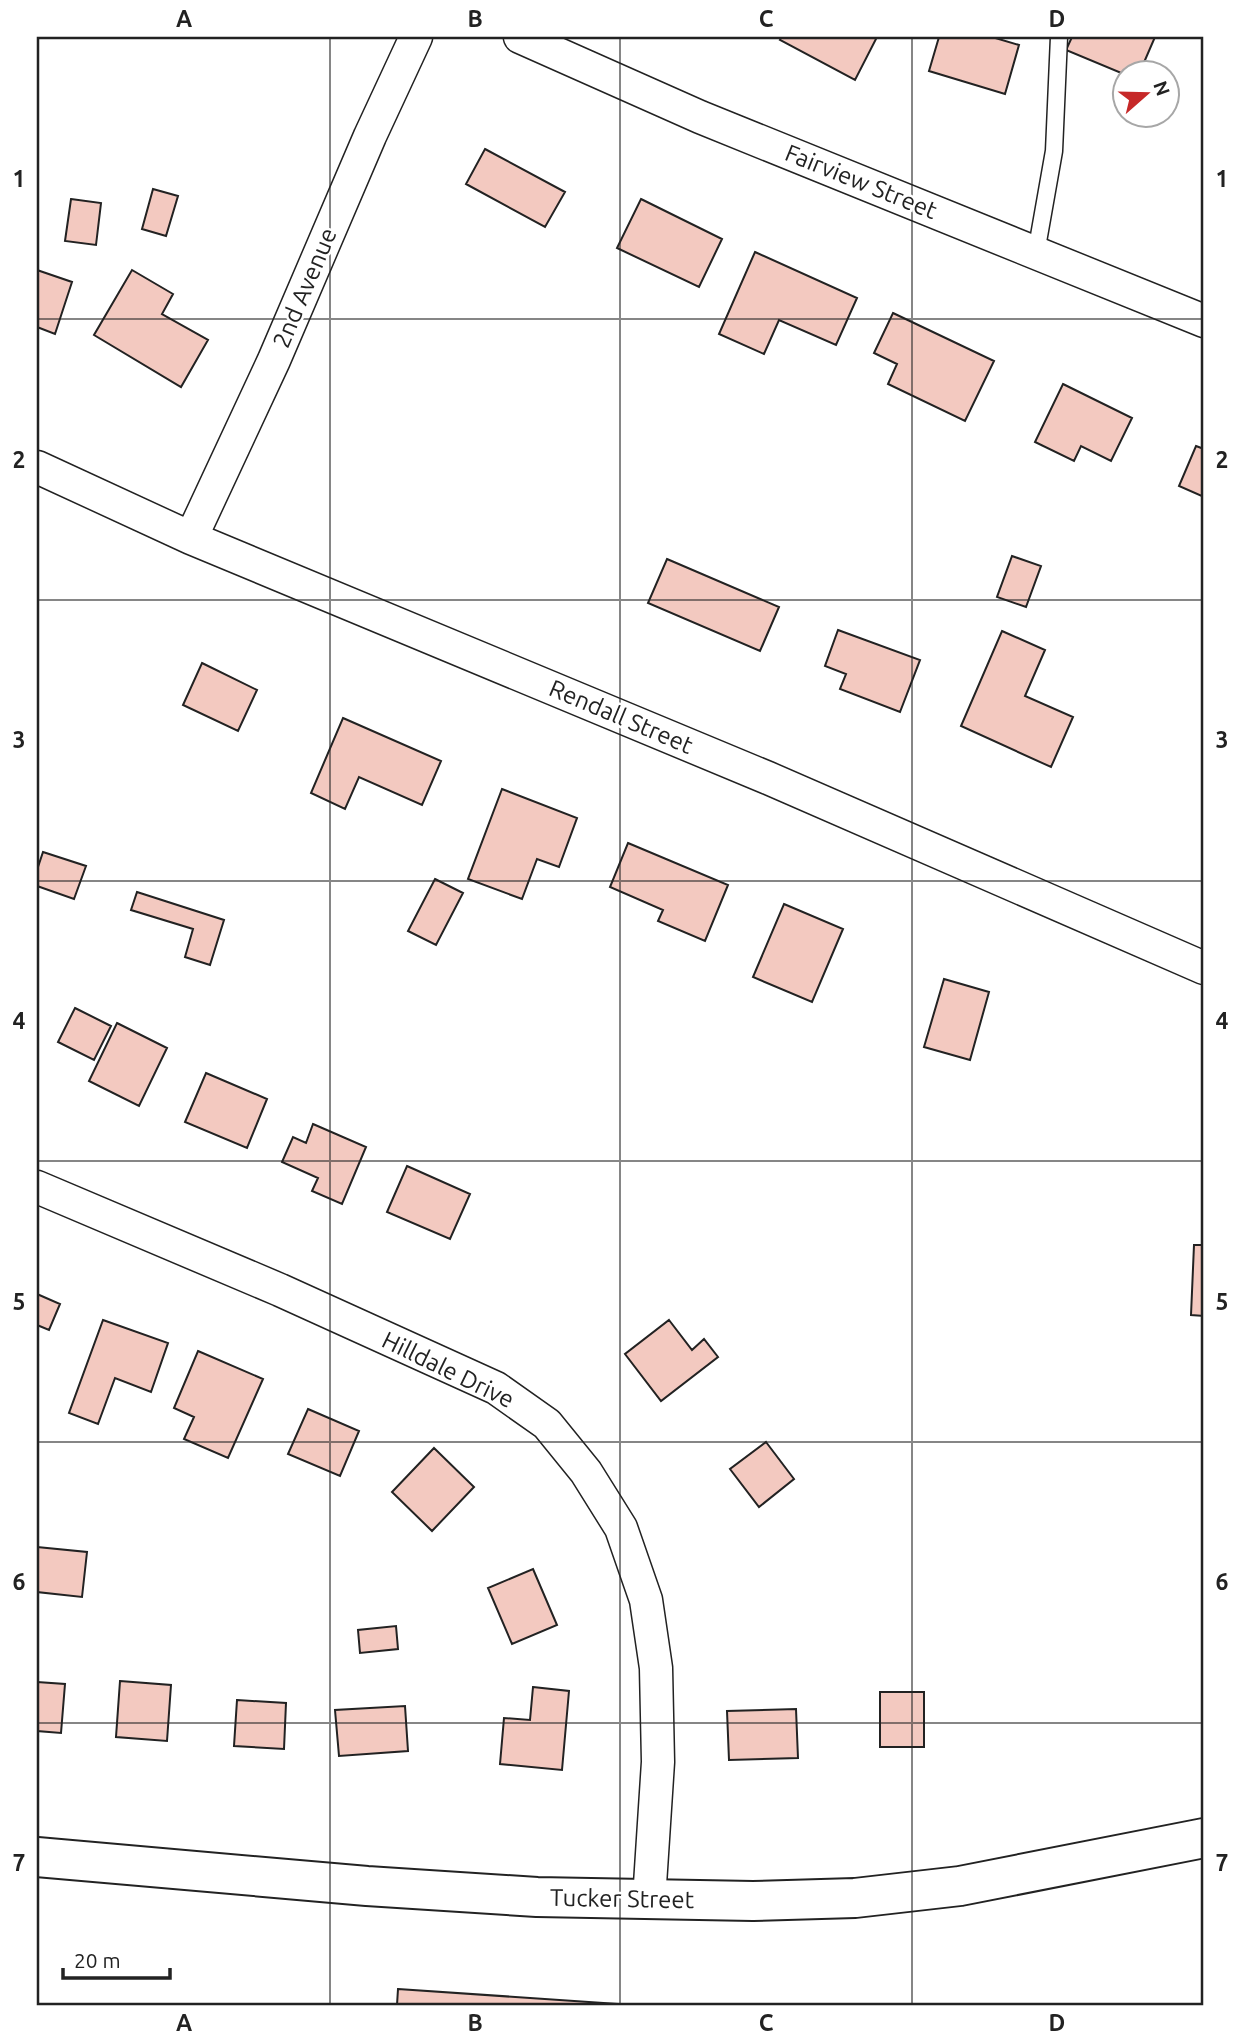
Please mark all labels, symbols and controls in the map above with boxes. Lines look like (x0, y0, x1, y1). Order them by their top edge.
text: A (176, 6, 192, 31)
text: B (467, 6, 483, 31)
text: C (759, 6, 774, 31)
text: D (1049, 6, 1065, 31)
north arrow (1112, 60, 1182, 130)
text: N (1149, 78, 1175, 99)
street label: Fairview Street (781, 139, 942, 224)
text: 1 (13, 166, 25, 191)
text: 1 (1216, 166, 1228, 191)
street label: 2nd Avenue (267, 224, 342, 352)
text: 2 (13, 447, 25, 472)
text: 2 (1216, 447, 1228, 472)
street label: Rendall Street (545, 674, 698, 759)
text: 3 (13, 727, 25, 752)
text: 3 (1216, 727, 1228, 752)
text: 4 (13, 1008, 26, 1033)
text: 4 (1216, 1008, 1229, 1033)
text: 5 (13, 1289, 25, 1314)
text: 5 (1216, 1289, 1228, 1314)
street label: Hilldale Drive (378, 1326, 519, 1413)
text: 6 (13, 1569, 26, 1594)
text: 6 (1216, 1569, 1229, 1594)
text: 7 (13, 1850, 25, 1875)
text: 7 (1216, 1850, 1228, 1875)
street label: Tucker Street (550, 1884, 695, 1913)
scale bar (63, 1937, 170, 1981)
text: 20 m (74, 1948, 121, 1972)
text: A (176, 2010, 192, 2035)
text: B (467, 2010, 483, 2035)
text: C (759, 2010, 774, 2035)
text: D (1049, 2010, 1065, 2035)

